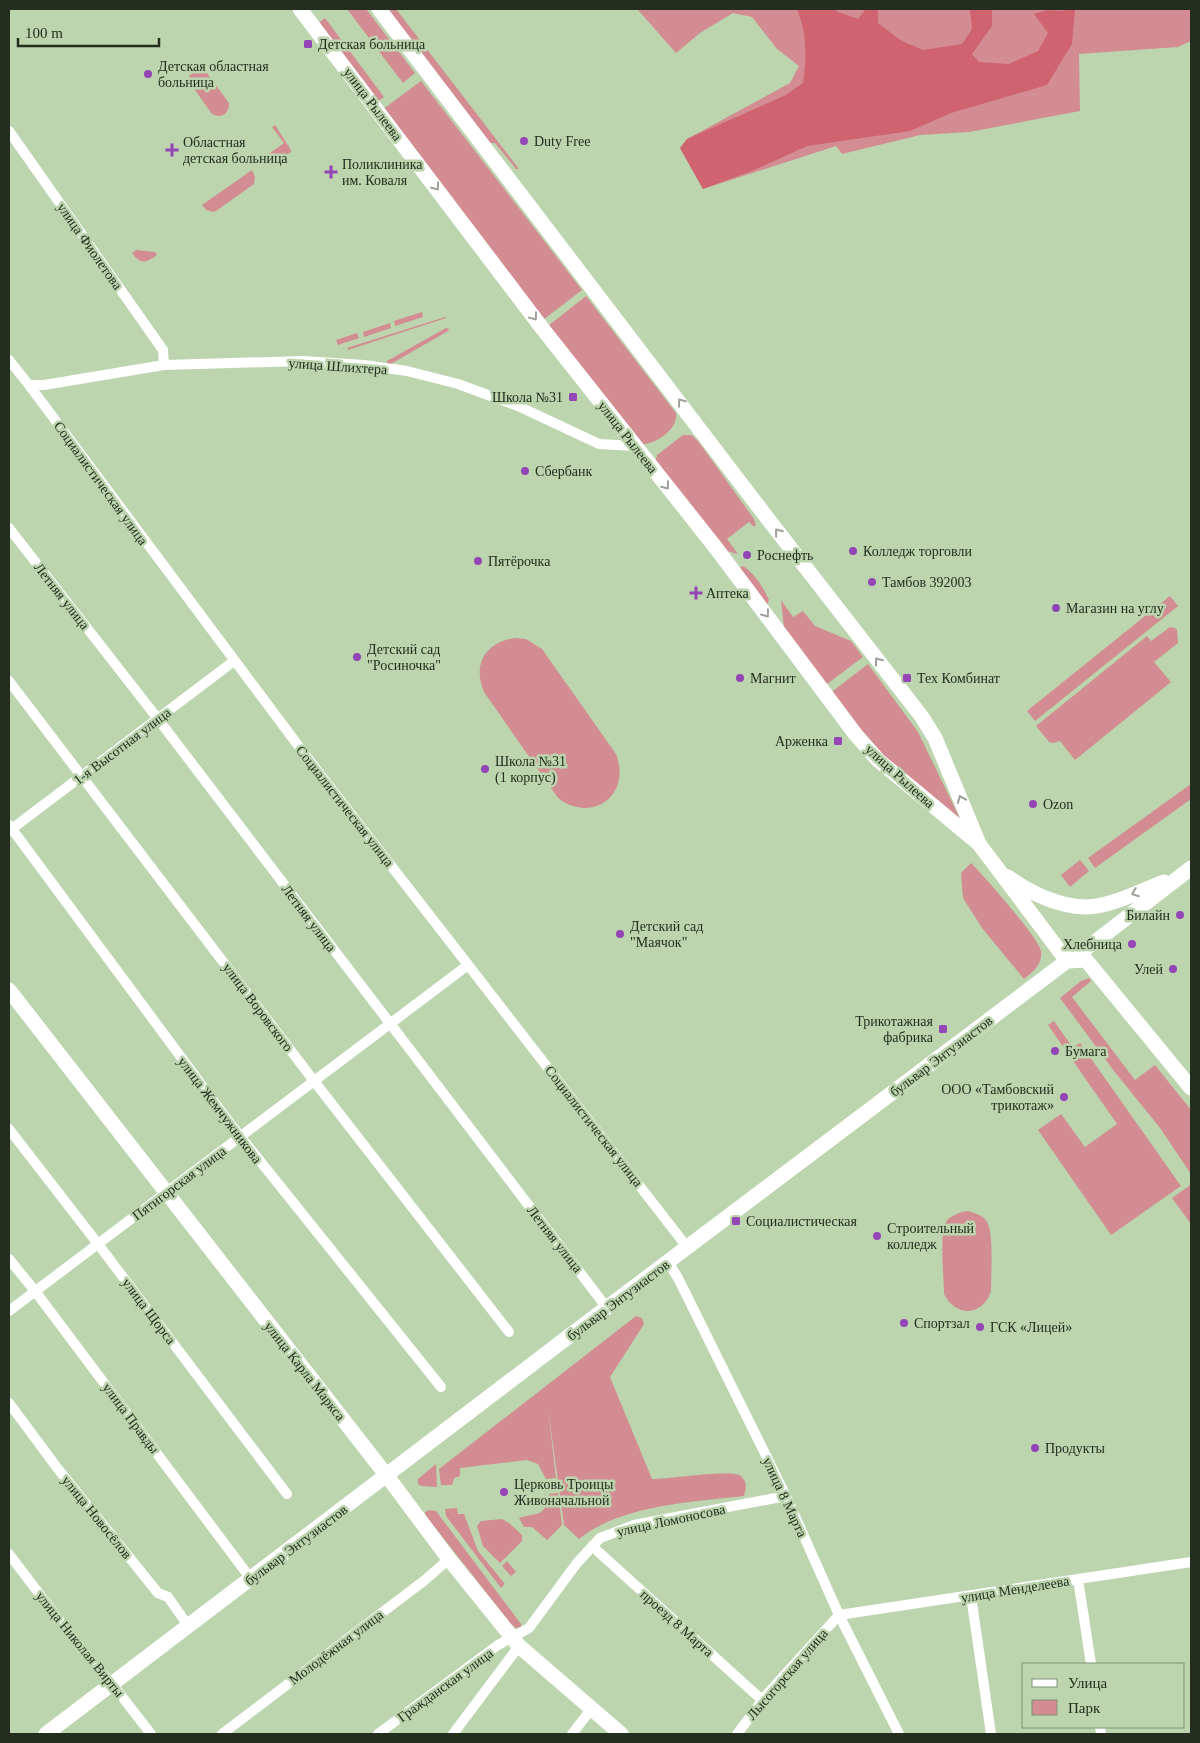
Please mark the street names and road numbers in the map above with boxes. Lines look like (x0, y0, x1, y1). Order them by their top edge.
street label: улица Рылеева (340, 65, 405, 144)
street label: улица Фиолетова (54, 200, 125, 293)
street label: улица Шлихтера (288, 356, 389, 377)
street label: улица Рылеева (595, 398, 661, 477)
street label: Социалистическая улица (51, 419, 151, 549)
street label: Летняя улица (31, 560, 93, 633)
street label: 1-я Высотная улица (71, 705, 174, 788)
street label: улица Рылеева (862, 742, 938, 812)
street label: Социалистическая улица (293, 743, 397, 870)
street label: Летняя улица (278, 882, 339, 955)
street label: улица Воровского (220, 960, 296, 1054)
street label: бульвар Энтузиастов (887, 1013, 996, 1100)
street label: улица Жемчужникова (175, 1054, 265, 1167)
street label: Социалистическая улица (542, 1063, 646, 1190)
street label: Пятигорская улица (130, 1143, 230, 1223)
street label: Летняя улица (524, 1203, 586, 1276)
street label: бульвар Энтузиастов (564, 1257, 673, 1344)
street label: улица Щорса (119, 1275, 179, 1348)
street label: улица Карла Маркса (261, 1319, 348, 1424)
street label: улица Правды (99, 1380, 162, 1457)
street label: улица 8 Марта (759, 1455, 810, 1540)
street label: улица Новосёлов (59, 1473, 135, 1562)
street label: бульвар Энтузиастов (242, 1502, 351, 1589)
street label: улица Ломоносова (615, 1502, 727, 1539)
street label: улица Менделеева (960, 1573, 1071, 1605)
street label: проезд 8 Марта (637, 1587, 717, 1660)
street label: улица Николая Вирты (33, 1589, 127, 1700)
street label: Молодёжная улица (286, 1607, 387, 1688)
street label: Лысогорская улица (744, 1625, 831, 1723)
street label: Гражданская улица (395, 1645, 497, 1725)

